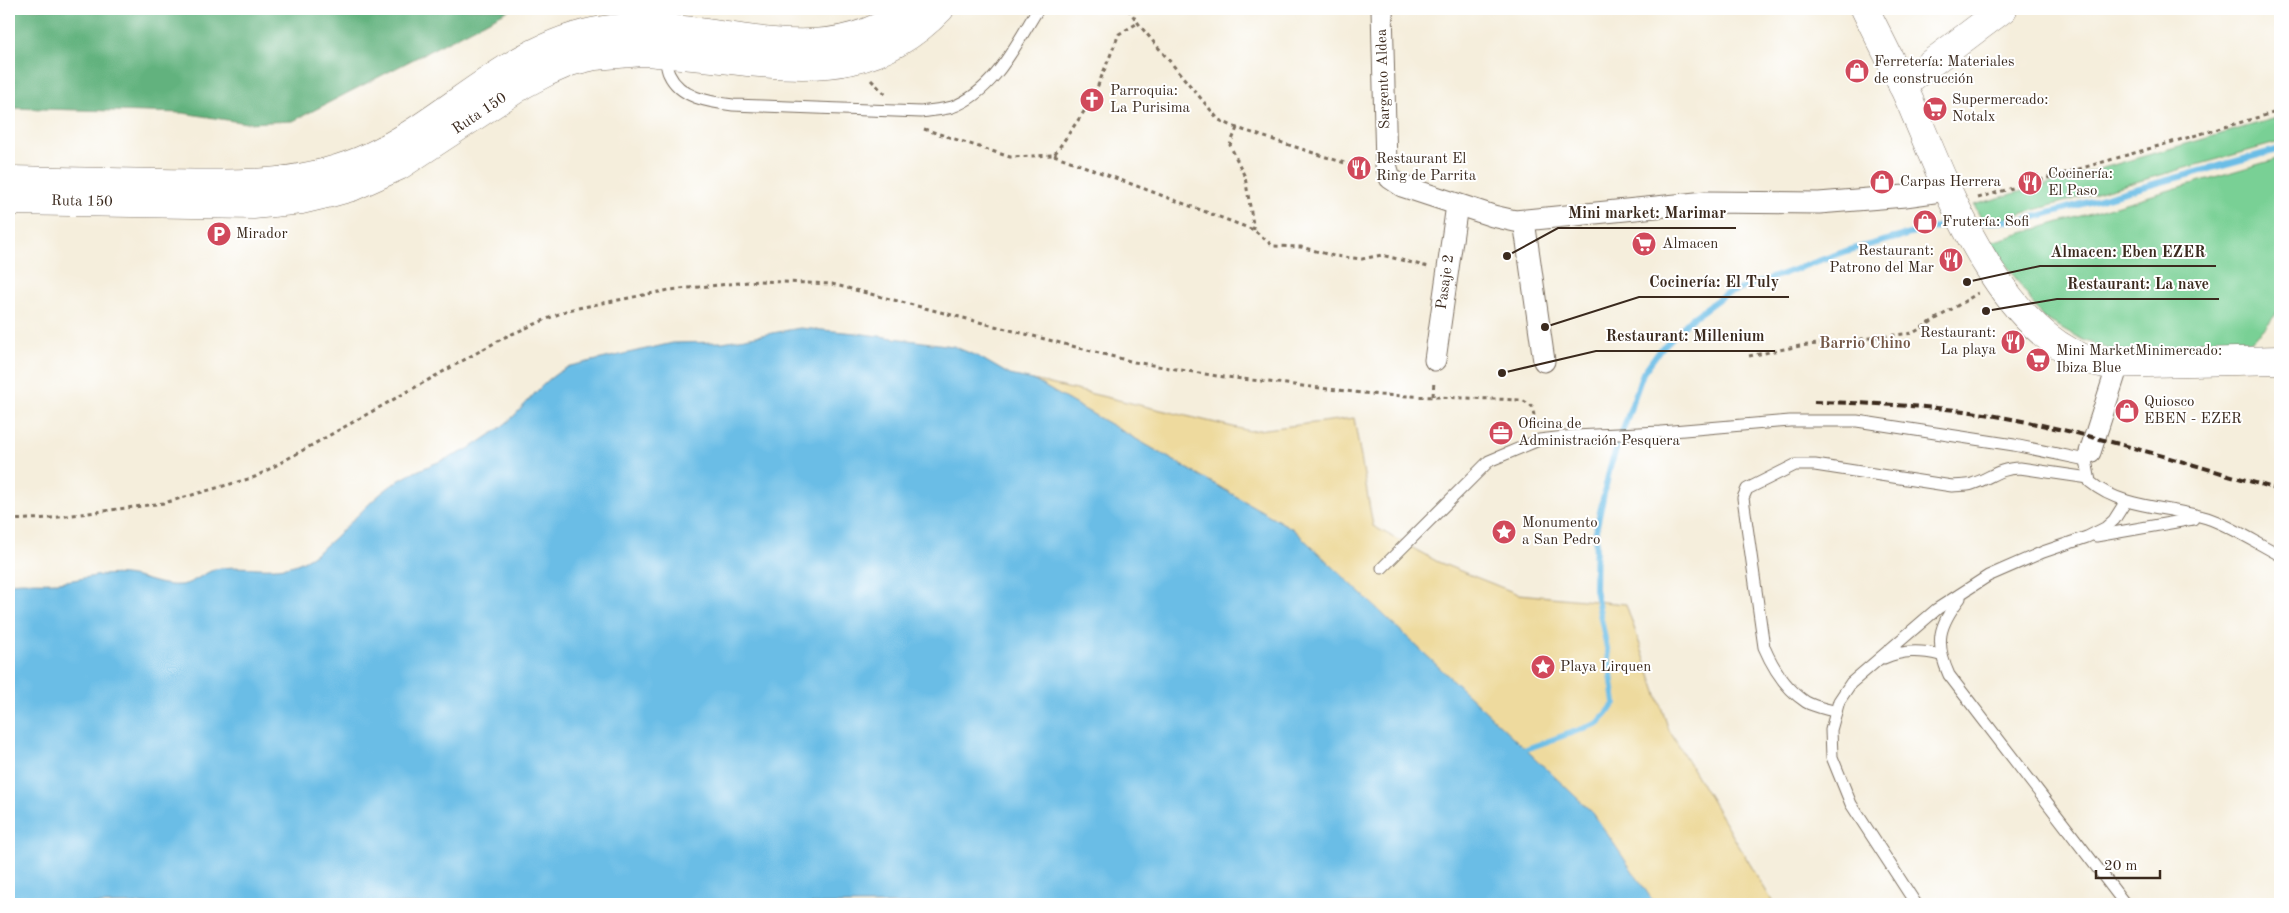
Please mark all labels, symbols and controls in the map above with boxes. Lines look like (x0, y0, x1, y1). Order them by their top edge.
street label: Sargento Aldea (1375, 28, 1393, 129)
place label: Ferretería: Materiales de construcción (1874, 55, 2015, 87)
shop icon: Ferretería: Materiales de construcción (1844, 58, 1870, 84)
place label: Parroquia: La Purisima (1110, 84, 1191, 116)
church icon: Parroquia: La Purisima (1079, 87, 1105, 113)
street label: Ruta 150 (450, 91, 510, 137)
place label: Supermercado: Notalx (1952, 93, 2049, 125)
supermarket icon: Supermercado: Notalx (1922, 96, 1948, 122)
place label: Restaurant El Ring de Parrita (1376, 152, 1477, 184)
restaurant icon: Restaurant El Ring de Parrita (1346, 155, 1372, 181)
place label: Cocinería: El Paso (2048, 167, 2113, 199)
shop icon: Carpas Herrera (1869, 169, 1895, 195)
restaurant icon: Cocinería: El Paso (2017, 170, 2043, 196)
place label: Carpas Herrera (1900, 175, 2002, 190)
street label: Ruta 150 (51, 194, 113, 210)
callout: Mini market: Marimar (1558, 197, 1736, 228)
text: Mini market: Marimar (1568, 206, 1726, 222)
shop icon: Frutería: Sofi (1912, 209, 1938, 235)
place label: Frutería: Sofi (1942, 215, 2029, 230)
parking icon: Mirador (206, 221, 232, 247)
place label: Mirador (236, 227, 288, 242)
supermarket icon: Almacen (1631, 231, 1657, 257)
callout: Almacen: Eben EZER (2040, 235, 2216, 266)
place label: Almacen (1662, 237, 1718, 252)
place label: Restaurant: Patrono del Mar (1829, 244, 1934, 276)
text: Almacen: Eben EZER (2050, 245, 2206, 261)
restaurant icon: Restaurant: Patrono del Mar (1938, 247, 1964, 273)
street label: Pasaje 2 (1435, 253, 1457, 311)
callout: Cocinería: El Tuly (1639, 266, 1789, 297)
callout: Restaurant: La nave (2057, 268, 2219, 299)
text: Cocinería: El Tuly (1649, 275, 1779, 291)
text: Restaurant: La nave (2067, 277, 2209, 293)
callout: Restaurant: Millenium (1596, 320, 1775, 351)
place label: Restaurant: La playa (1920, 326, 1997, 358)
text: Restaurant: Millenium (1605, 329, 1765, 345)
restaurant icon: Restaurant: La playa (2000, 329, 2026, 355)
district label: Barrio Chino (1819, 336, 1911, 352)
place label: Mini MarketMinimercado: Ibiza Blue (2056, 344, 2222, 376)
supermarket icon: Mini MarketMinimercado: Ibiza Blue (2025, 347, 2051, 373)
place label: Quiosco EBEN - EZER (2144, 395, 2242, 427)
shop icon: Quiosco EBEN - EZER (2114, 398, 2140, 424)
place label: Oficina de Administración Pesquera (1518, 417, 1680, 449)
office icon: Oficina de Administración Pesquera (1488, 420, 1514, 446)
place label: Monumento a San Pedro (1522, 516, 1600, 548)
place icon: Monumento a San Pedro (1491, 519, 1517, 545)
place icon: Playa Lirquen (1530, 654, 1556, 680)
place label: Playa Lirquen (1560, 660, 1651, 675)
scale bar (2096, 848, 2160, 880)
text: 20 m (2104, 859, 2138, 874)

